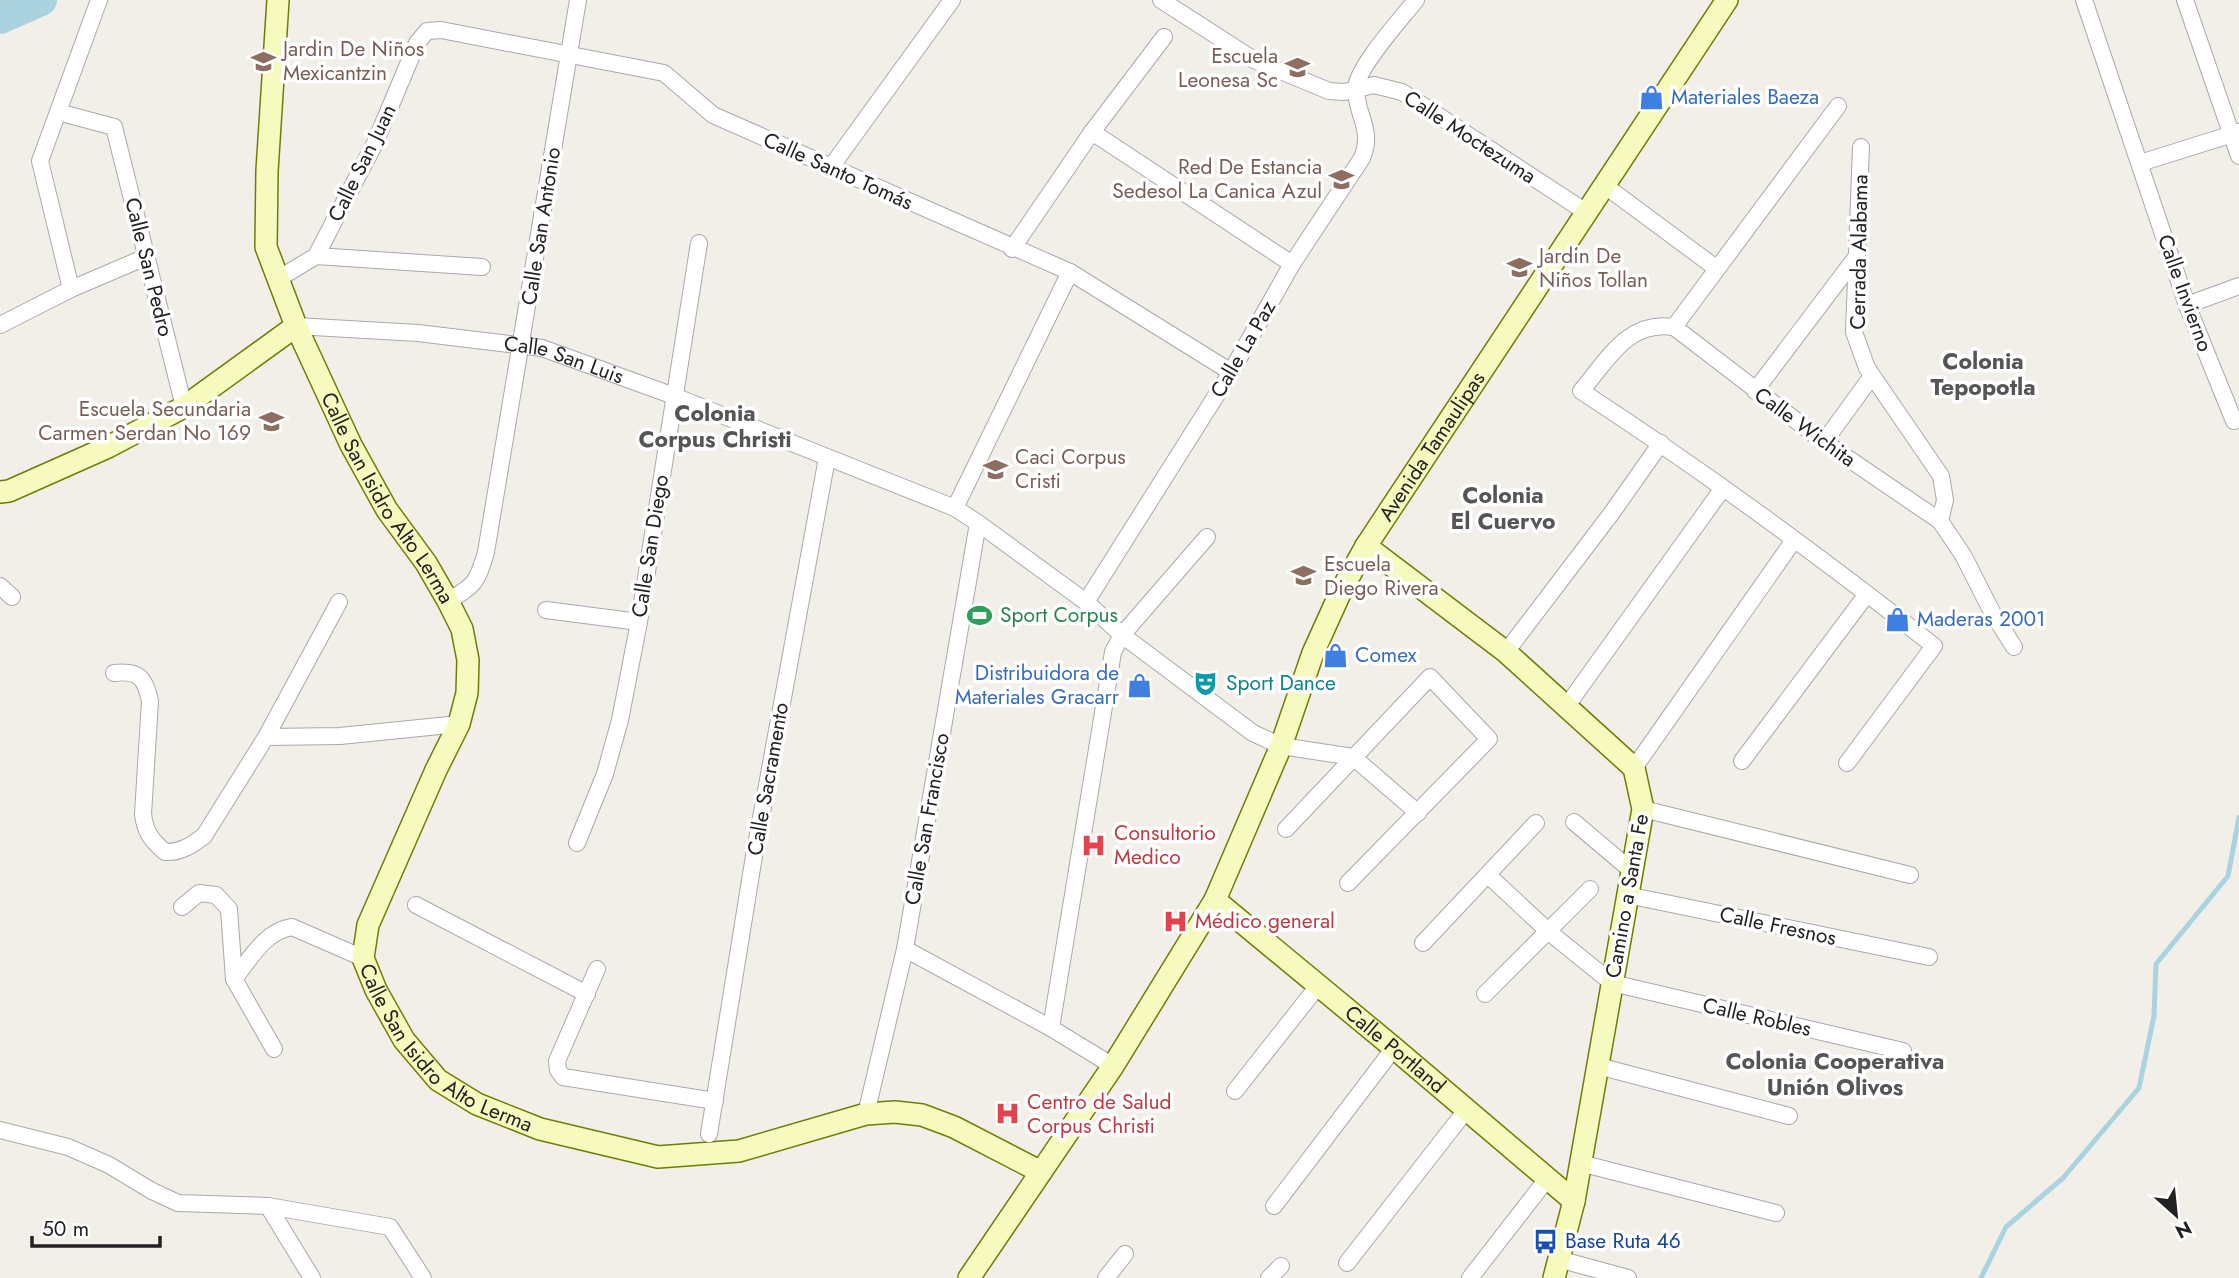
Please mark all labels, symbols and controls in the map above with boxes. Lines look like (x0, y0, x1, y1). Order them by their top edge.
place label: Jardin De Niños Mexicantzin (280, 34, 424, 88)
place label: Escuela Leonesa Sc (1178, 41, 1278, 95)
school or university icon: Jardin De Niños Mexicantzin (249, 47, 277, 75)
school or university icon: Escuela Leonesa Sc (1284, 54, 1312, 82)
place label: Materiales Baeza (1671, 82, 1819, 112)
street label: Calle Moctezuma (1398, 83, 1542, 191)
shop icon: Materiales Baeza (1637, 83, 1665, 111)
street label: Calle San Juan (321, 99, 403, 227)
street label: Calle Santo Tomás (758, 125, 918, 217)
street label: Calle San Antonio (514, 145, 568, 307)
place label: Red De Estancia Sedesol La Canica Azul (1112, 152, 1322, 206)
school or university icon: Red De Estancia Sedesol La Canica Azul (1328, 165, 1356, 193)
street label: Cerrada Alabama (1843, 174, 1875, 330)
street label: Calle San Pedro (117, 194, 181, 340)
street label: Calle Invierno (2150, 230, 2220, 356)
place label: Jardin De Niños Tollan (1536, 241, 1648, 295)
school or university icon: Jardin De Niños Tollan (1505, 254, 1533, 282)
street label: Calle La Paz (1203, 295, 1283, 403)
street label: Calle San Luis (502, 329, 628, 392)
district label: Colonia Tepopotla (1930, 344, 2036, 404)
street label: Avenida Tamaulipas (1371, 366, 1492, 527)
street label: Calle Wichita (1748, 380, 1862, 474)
street label: Calle San Isidro Alto Lerma (314, 387, 461, 609)
place label: Escuela Secundaria Carmen Serdan No 169 (38, 394, 251, 448)
district label: Colonia Corpus Christi (638, 396, 792, 456)
school or university icon: Escuela Secundaria Carmen Serdan No 169 (257, 407, 285, 435)
place label: Caci Corpus Cristi (1015, 442, 1126, 496)
school or university icon: Caci Corpus Cristi (981, 455, 1009, 483)
street label: Calle San Diego (624, 472, 676, 620)
district label: Colonia El Cuervo (1451, 478, 1556, 538)
place label: Escuela Diego Rivera (1324, 549, 1439, 603)
school or university icon: Escuela Diego Rivera (1290, 562, 1318, 590)
place label: Sport Corpus (1000, 600, 1118, 630)
sports icon: Sport Corpus (966, 601, 994, 629)
place label: Maderas 2001 (1917, 604, 2046, 634)
shop icon: Maderas 2001 (1883, 605, 1911, 633)
place label: Comex (1355, 640, 1417, 670)
shop icon: Comex (1321, 641, 1349, 669)
place label: Distribuidora de Materiales Gracarr (955, 658, 1120, 712)
place label: Sport Dance (1226, 668, 1336, 698)
theatre icon: Sport Dance (1192, 669, 1220, 697)
shop icon: Distribuidora de Materiales Gracarr (1125, 671, 1153, 699)
street label: Calle Sacramento (740, 700, 796, 858)
street label: Calle San Francisco (897, 731, 957, 907)
street label: Camino a Santa Fe (1598, 811, 1656, 980)
place label: Consultorio Medico (1114, 818, 1216, 872)
hospital icon: Consultorio Medico (1080, 831, 1108, 859)
street label: Calle Fresnos (1717, 899, 1839, 953)
place label: Médico general (1195, 906, 1335, 936)
hospital icon: Médico general (1161, 907, 1189, 935)
street label: Calle San Isidro Alto Lerma (352, 959, 537, 1140)
street label: Calle Robles (1700, 990, 1814, 1044)
street label: Calle Portland (1338, 998, 1452, 1101)
district label: Colonia Cooperativa Unión Olivos (1725, 1044, 1945, 1104)
place label: Centro de Salud Corpus Christi (1027, 1087, 1171, 1141)
hospital icon: Centro de Salud Corpus Christi (993, 1100, 1021, 1128)
north arrow (2141, 1180, 2211, 1250)
scale bar (32, 1204, 159, 1248)
text: 50 m (42, 1214, 89, 1244)
text: N (2171, 1214, 2196, 1245)
place label: Base Ruta 46 (1565, 1226, 1681, 1256)
bus stop icon: Base Ruta 46 (1531, 1227, 1559, 1255)

